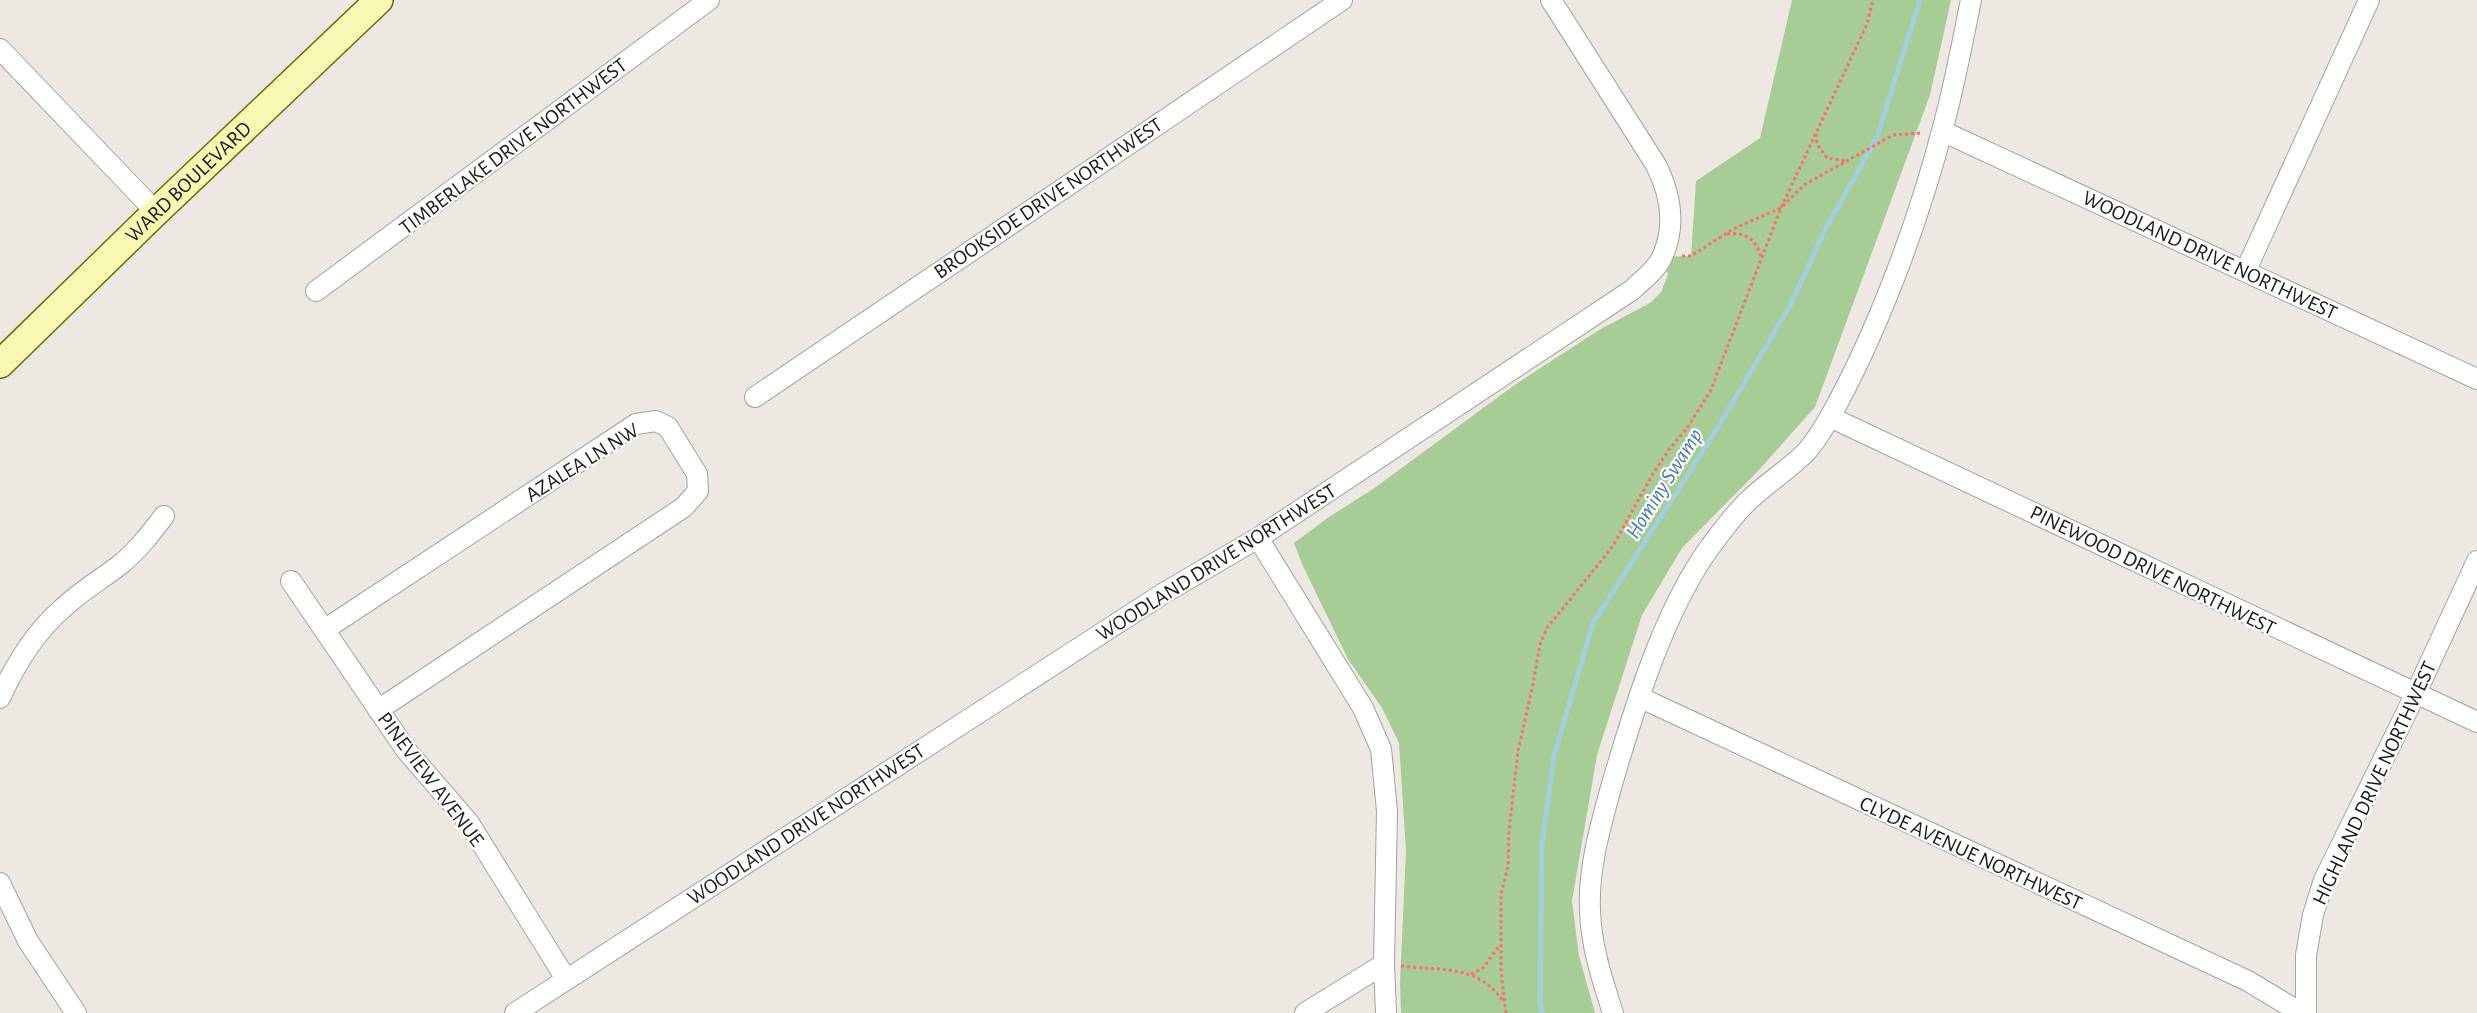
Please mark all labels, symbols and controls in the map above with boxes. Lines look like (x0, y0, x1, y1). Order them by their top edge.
street label: TIMBERLAKE DRIVE NORTHWEST (396, 54, 631, 239)
street label: BROOKSIDE DRIVE NORTHWEST (930, 114, 1166, 283)
street label: WARD BOULEVARD (122, 118, 255, 246)
street label: WOODLAND DRIVE NORTHWEST (2079, 187, 2340, 324)
street label: AZALEA LN NW (522, 419, 643, 506)
water label: Hominy Swamp (1621, 425, 1707, 543)
street label: WOODLAND DRIVE NORTHWEST (1093, 480, 1340, 645)
street label: PINEWOOD DRIVE NORTHWEST (2027, 502, 2279, 639)
street label: HIGHLAND DRIVE NORTHWEST (2309, 658, 2440, 908)
street label: PINEVIEW AVENUE (373, 708, 488, 850)
street label: WOODLAND DRIVE NORTHWEST (684, 740, 929, 909)
street label: CLYDE AVENUE NORTHWEST (1856, 793, 2085, 914)

